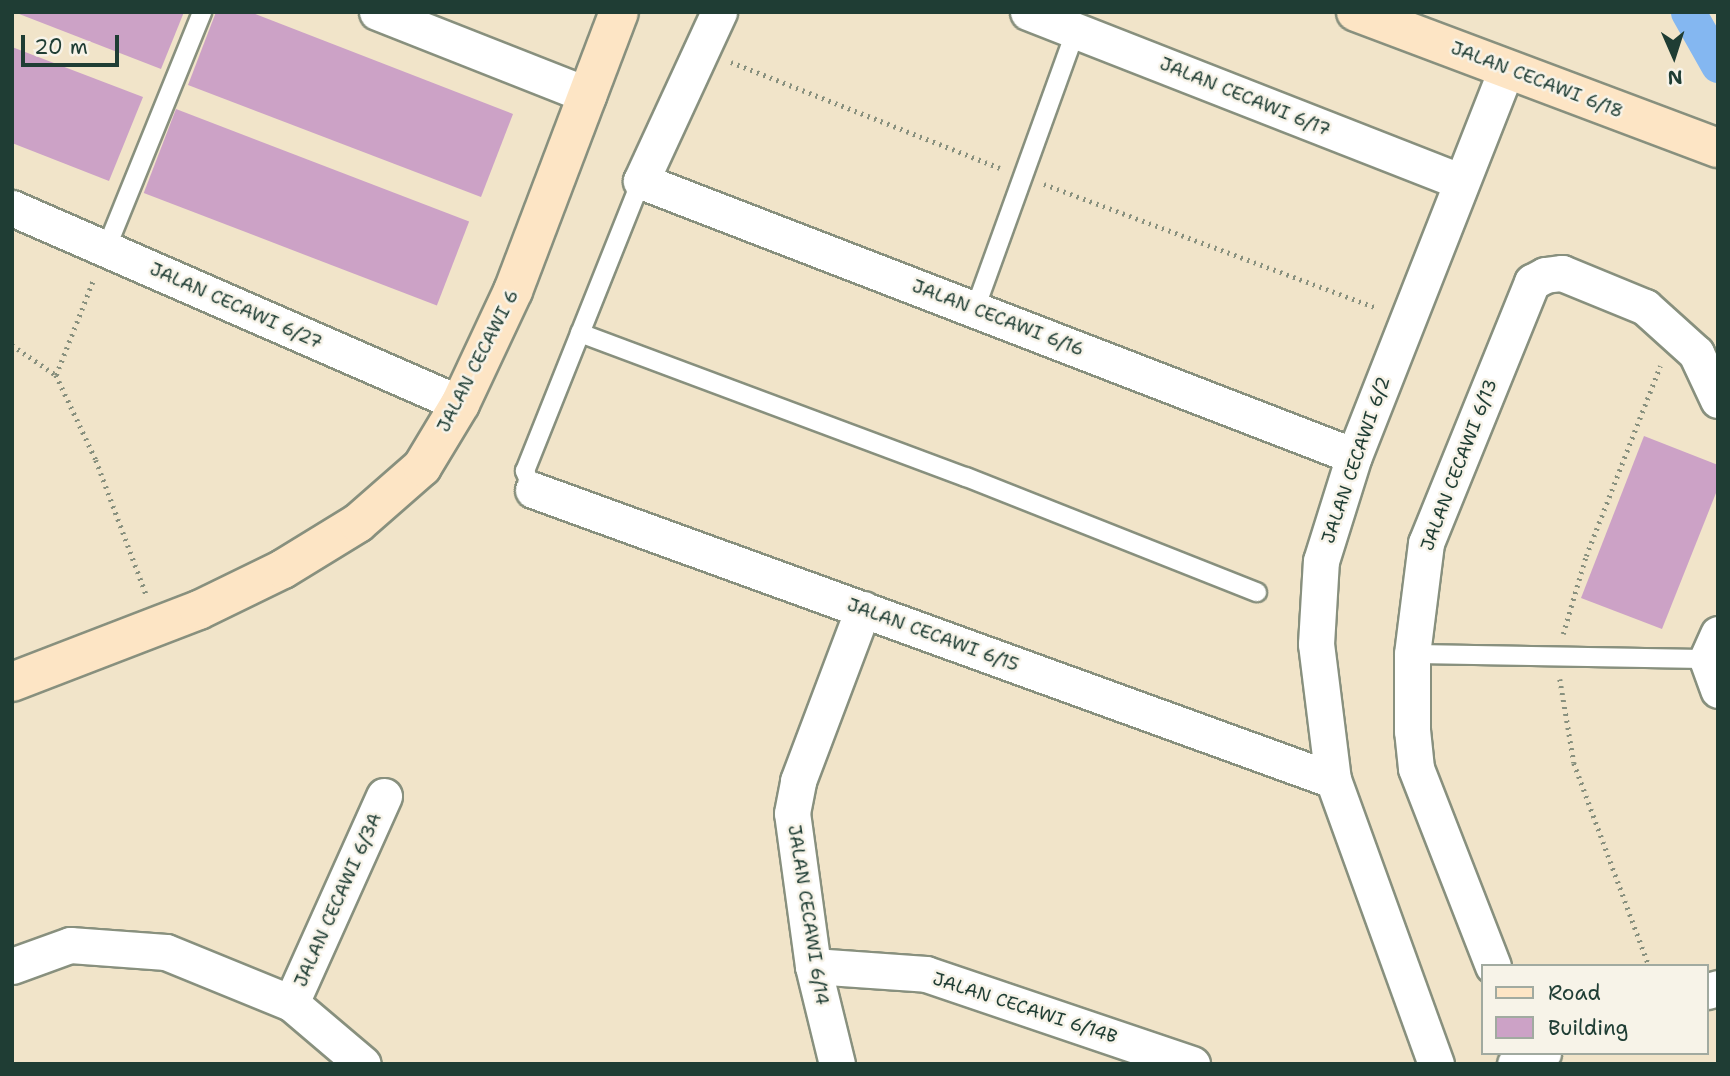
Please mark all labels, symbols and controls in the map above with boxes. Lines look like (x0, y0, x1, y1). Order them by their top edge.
scale bar (24, 21, 122, 65)
north arrow (1639, 21, 1709, 91)
text: 20 m (34, 33, 88, 61)
street label: JALAN CECAWI 6/18 (1448, 37, 1626, 123)
street label: JALAN CECAWI 6/17 (1157, 53, 1333, 141)
text: N (1667, 65, 1683, 90)
street label: JALAN CECAWI 6/27 (146, 258, 326, 354)
street label: JALAN CECAWI 6/16 (909, 275, 1087, 361)
street label: JALAN CECAWI 6 (433, 286, 523, 436)
street label: JALAN CECAWI 6/2 (1317, 374, 1395, 546)
street label: JALAN CECAWI 6/13 (1416, 376, 1502, 554)
street label: JALAN CECAWI 6/15 (844, 594, 1022, 676)
street label: JALAN CECAWI 6/3A (290, 810, 386, 990)
street label: JALAN CECAWI 6/14 (783, 823, 833, 1007)
legend (1482, 964, 1709, 1055)
street label: JALAN CECAWI 6/14B (930, 968, 1120, 1048)
text: Road (1548, 979, 1601, 1007)
text: Building (1548, 1014, 1628, 1042)

